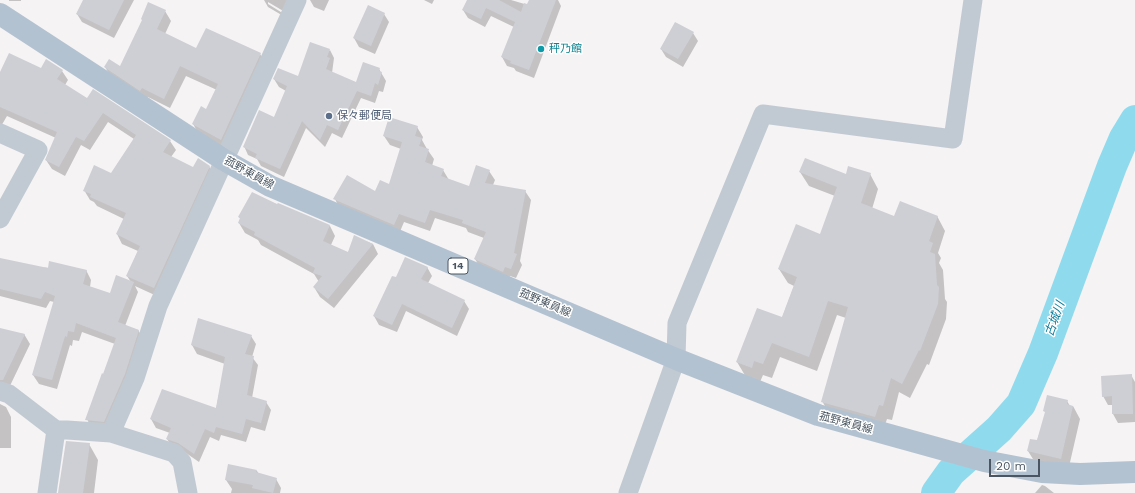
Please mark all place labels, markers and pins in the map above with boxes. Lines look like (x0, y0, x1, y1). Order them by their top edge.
place label: 秤乃館 (549, 42, 582, 56)
marker: 秤乃館 (536, 44, 546, 54)
place label: 保々郵便局 (337, 109, 392, 123)
marker: 保々郵便局 (324, 111, 334, 121)

